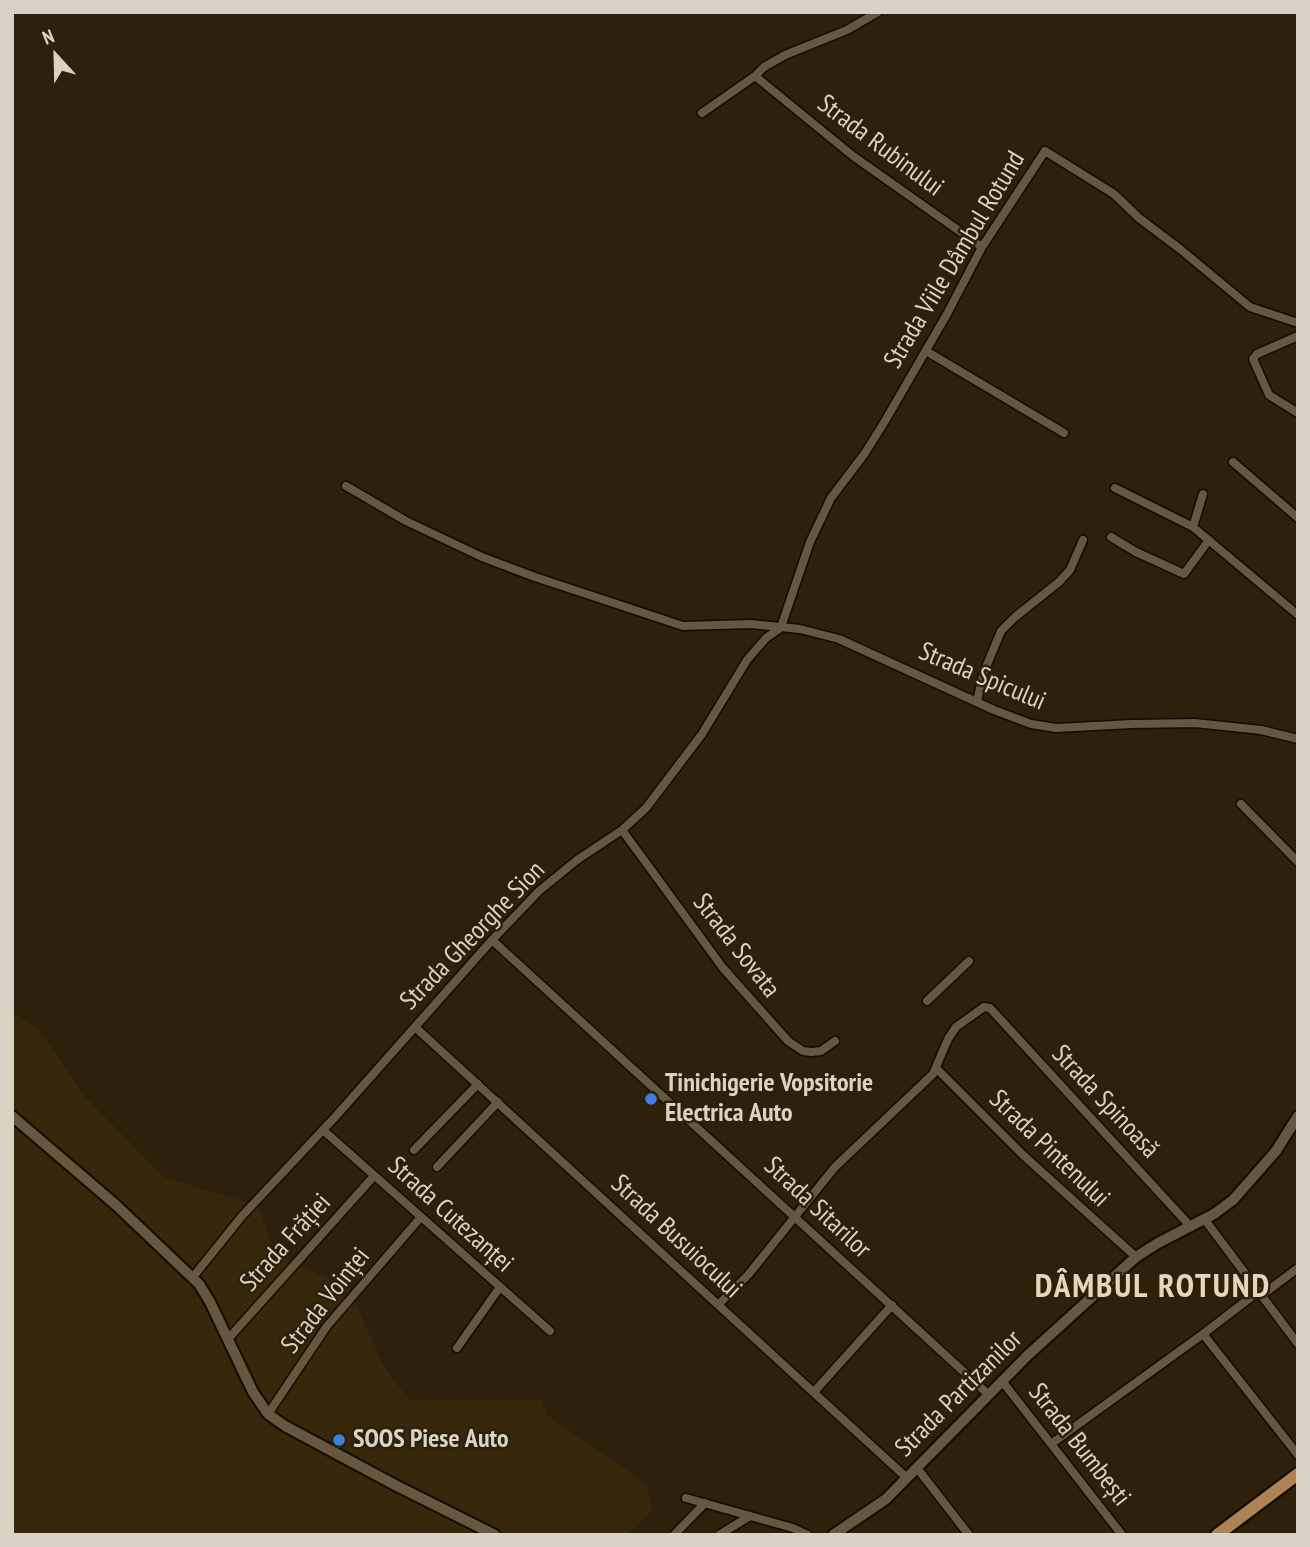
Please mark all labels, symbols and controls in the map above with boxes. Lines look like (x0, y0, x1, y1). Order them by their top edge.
north arrow (21, 21, 91, 91)
text: N (39, 23, 57, 50)
street label: Strada Rubinului (811, 89, 949, 203)
street label: Strada Viile Dâmbul Rotund (878, 146, 1032, 374)
street label: Strada Spicului (914, 636, 1050, 718)
street label: Strada Gheorghe Sion (394, 855, 552, 1017)
street label: Strada Sovata (686, 888, 786, 1004)
street label: Strada Spinoasă (1045, 1039, 1165, 1165)
place label: Tinichigerie Vopsitorie Electrica Auto (665, 1068, 873, 1130)
street label: Strada Pintenului (982, 1084, 1116, 1214)
marker: Tinichigerie Vopsitorie Electrica Auto (643, 1091, 659, 1107)
street label: Strada Cutezanței (381, 1151, 519, 1279)
street label: Strada Sitarilor (757, 1151, 877, 1265)
street label: Strada Busuiocului (604, 1169, 748, 1305)
street label: Strada Frăției (234, 1188, 338, 1298)
street label: Strada Voinței (275, 1242, 377, 1360)
district label: DÂMBUL ROTUND (1036, 1268, 1270, 1308)
street label: Strada Partizanilor (889, 1324, 1029, 1464)
street label: Strada Bumbești (1021, 1377, 1137, 1513)
place label: SOOS Piese Auto (353, 1424, 509, 1456)
marker: SOOS Piese Auto (331, 1432, 347, 1448)

